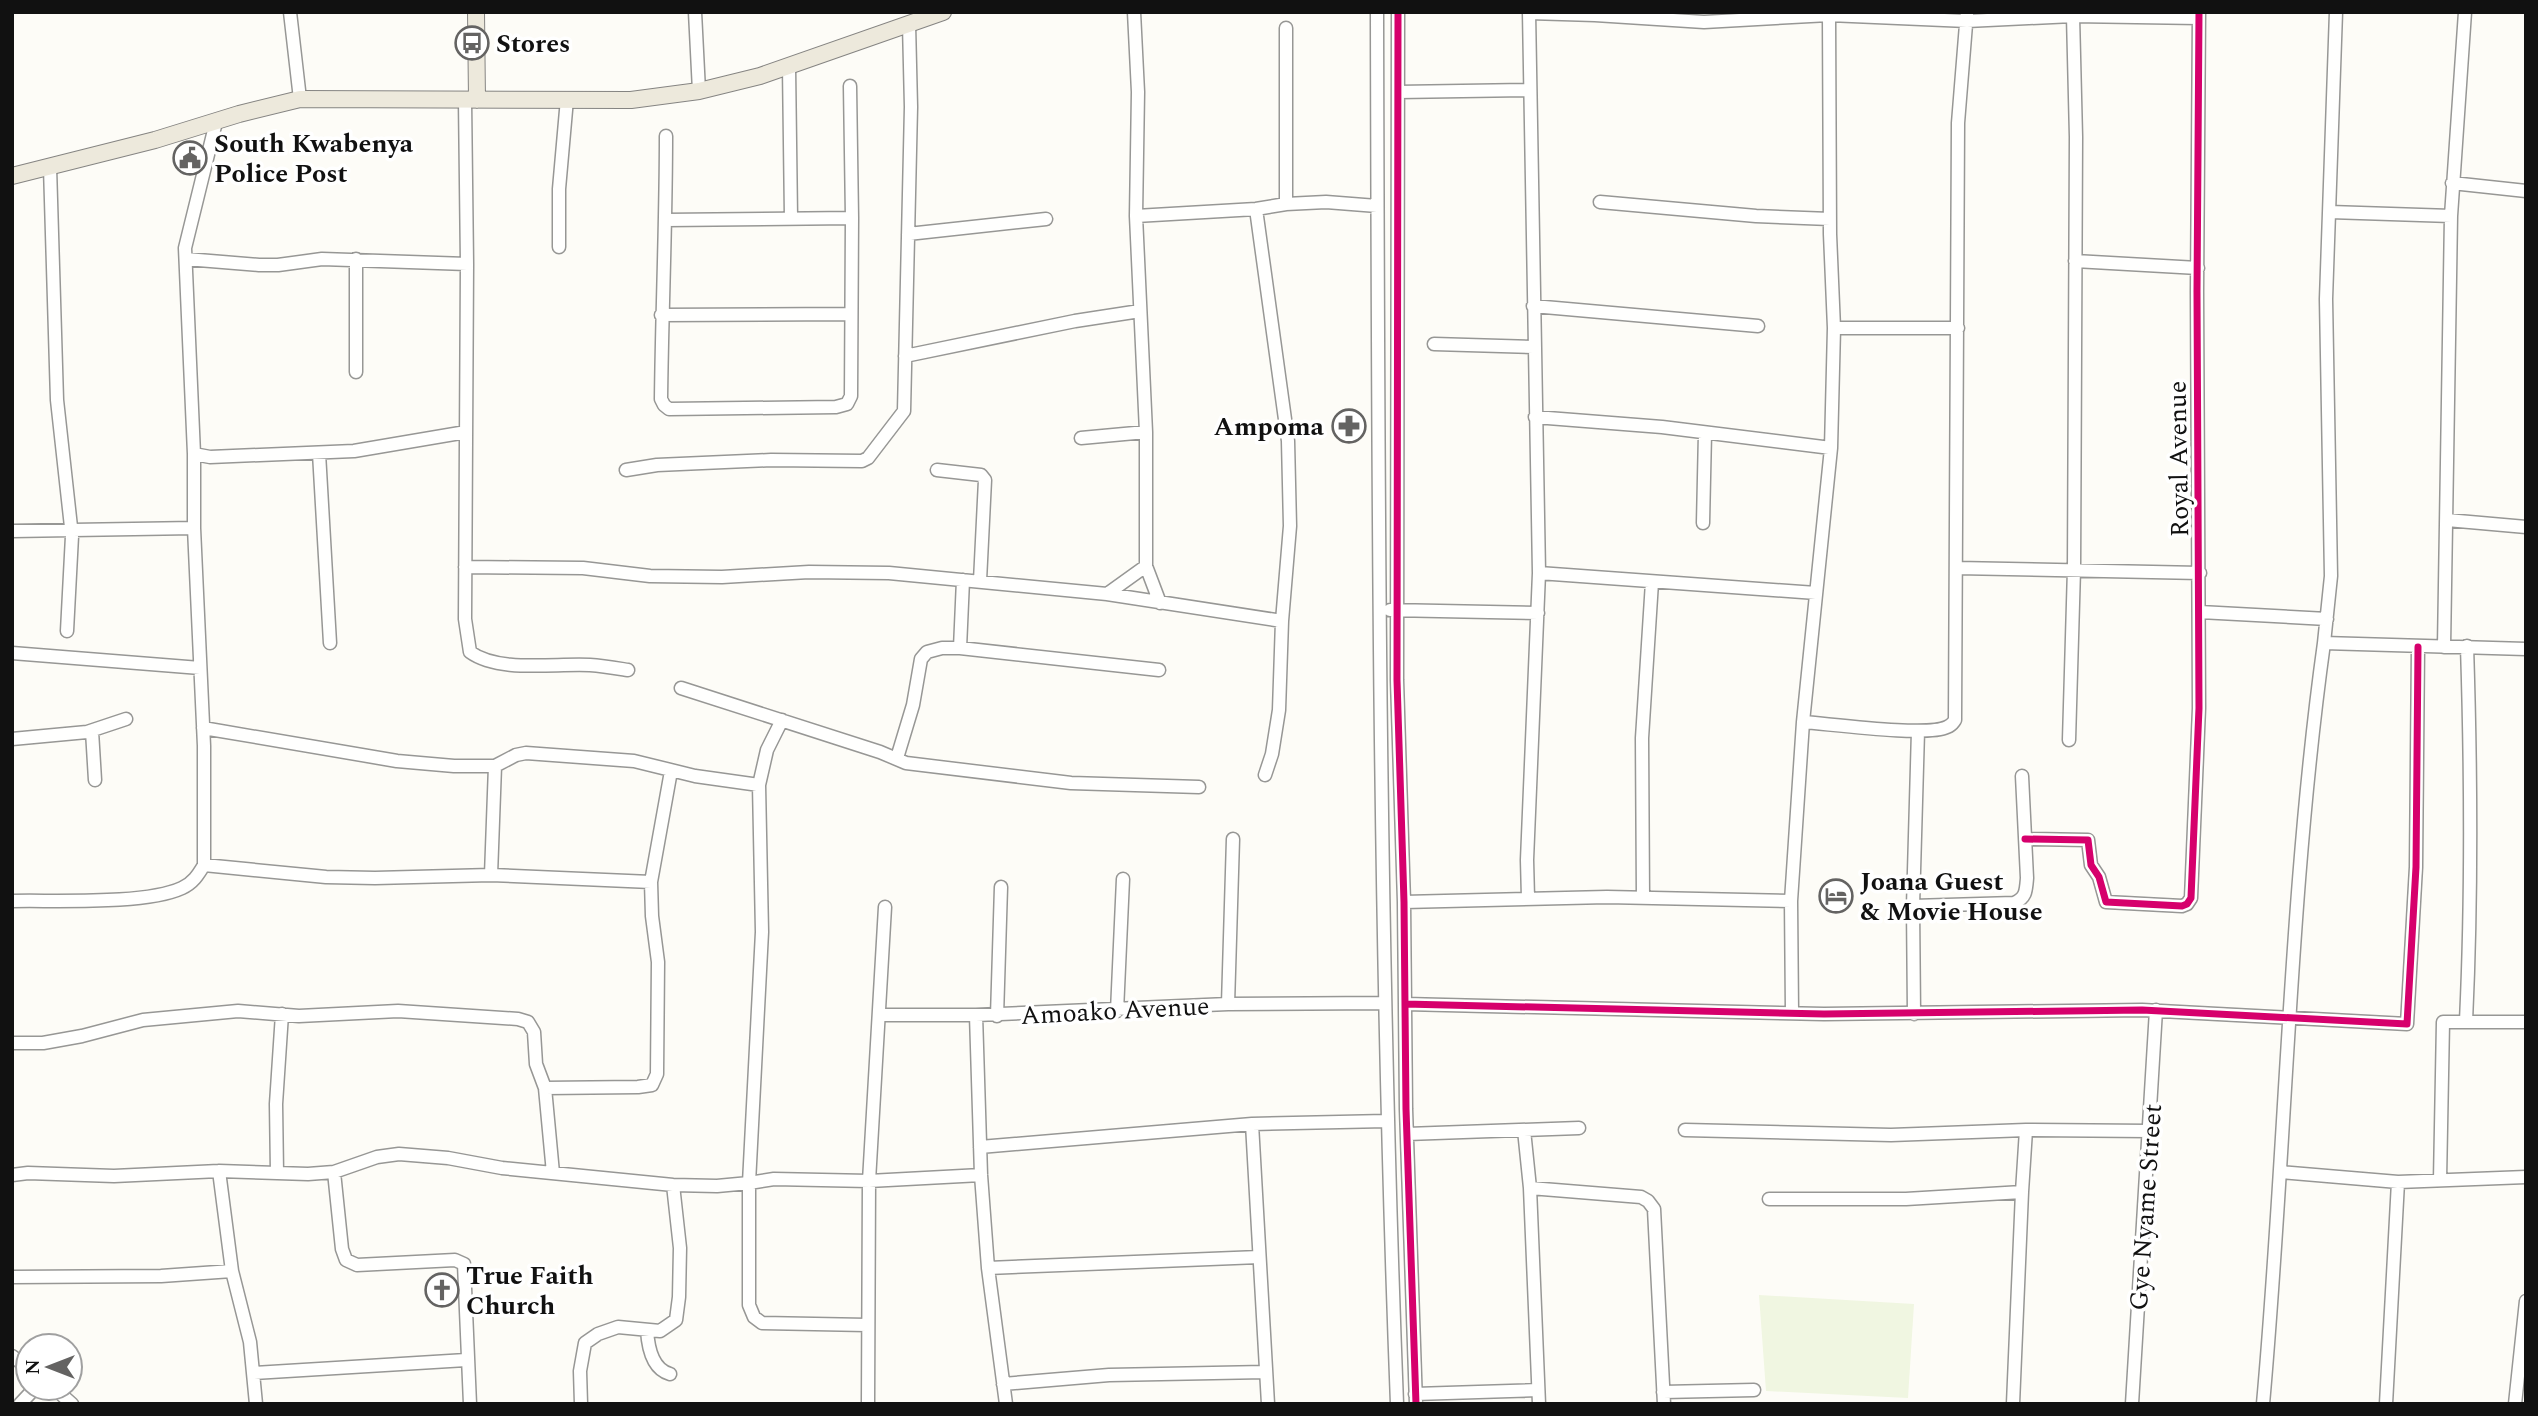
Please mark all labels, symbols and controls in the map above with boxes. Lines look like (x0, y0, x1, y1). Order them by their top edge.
bus stop icon: Stores (453, 24, 491, 62)
place label: Stores (496, 24, 570, 64)
place label: South Kwabenya Police Post (214, 124, 414, 194)
public building icon: South Kwabenya Police Post (171, 139, 209, 177)
street label: Royal Avenue (2158, 381, 2200, 537)
place label: Ampoma (1214, 407, 1325, 447)
pharmacy icon: Ampoma (1330, 407, 1368, 445)
place label: Joana Guest & Movie House (1860, 862, 2043, 932)
hotel icon: Joana Guest & Movie House (1817, 877, 1855, 915)
street label: Amoako Avenue (1020, 986, 1210, 1036)
street label: Gye Nyame Street (2119, 1102, 2173, 1312)
place label: True Faith Church (466, 1256, 594, 1326)
church icon: True Faith Church (423, 1271, 461, 1309)
north arrow (14, 1332, 84, 1402)
text: N (19, 1359, 48, 1375)

